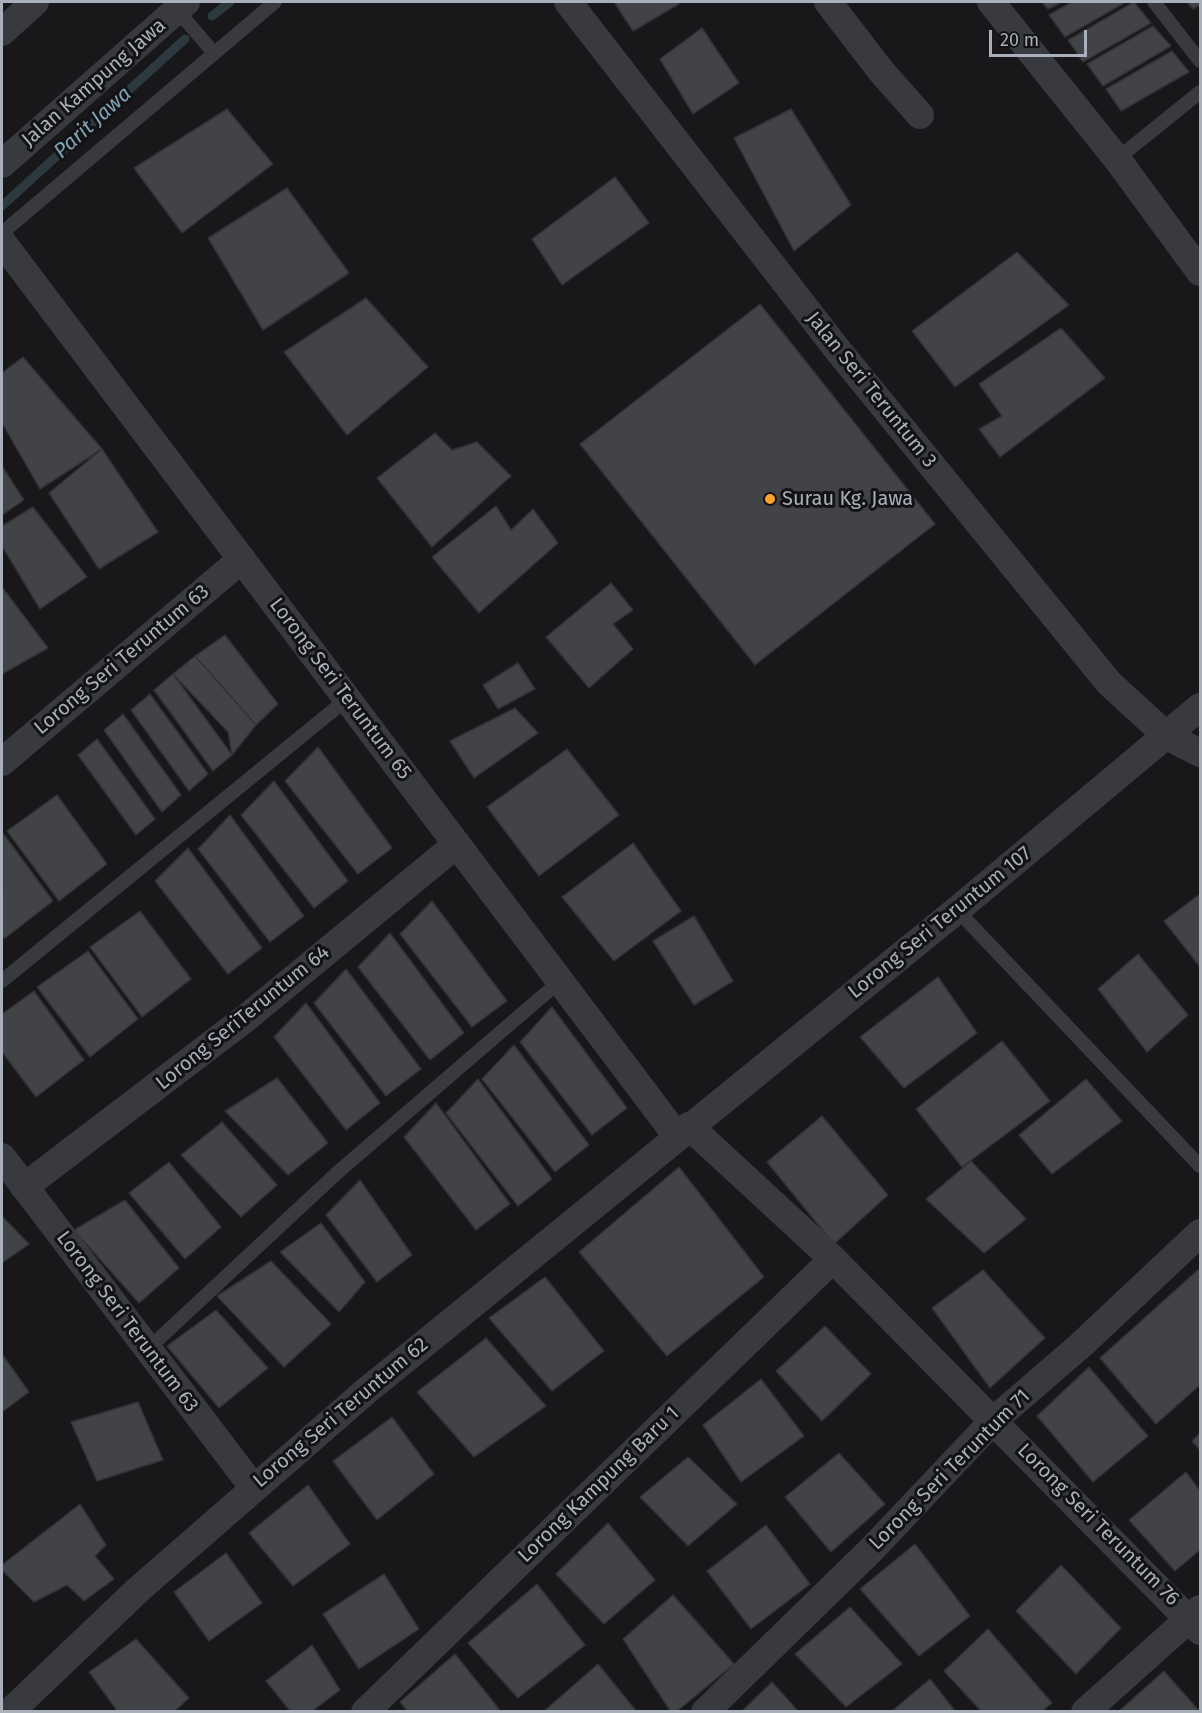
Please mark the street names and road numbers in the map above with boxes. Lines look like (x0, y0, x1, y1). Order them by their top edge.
street label: Jalan Kampung Jawa (17, 14, 171, 152)
street label: Jalan Seri Teruntum 3 (801, 307, 941, 473)
street label: Lorong Seri Teruntum 63 (30, 580, 214, 740)
street label: Lorong Seri Teruntum 65 (264, 594, 416, 784)
street label: Lorong Seri Teruntum 107 (844, 842, 1036, 1004)
street label: Lorong SeriTeruntum 64 (151, 941, 335, 1095)
street label: Lorong Seri Teruntum 63 (51, 1227, 203, 1417)
street label: Lorong Seri Teruntum 62 (249, 1333, 433, 1493)
street label: Lorong Seri Teruntum 71 (865, 1385, 1035, 1555)
street label: Lorong Kampung Baru 1 (514, 1402, 684, 1568)
street label: Lorong Seri Teruntum 76 (1012, 1439, 1184, 1611)

